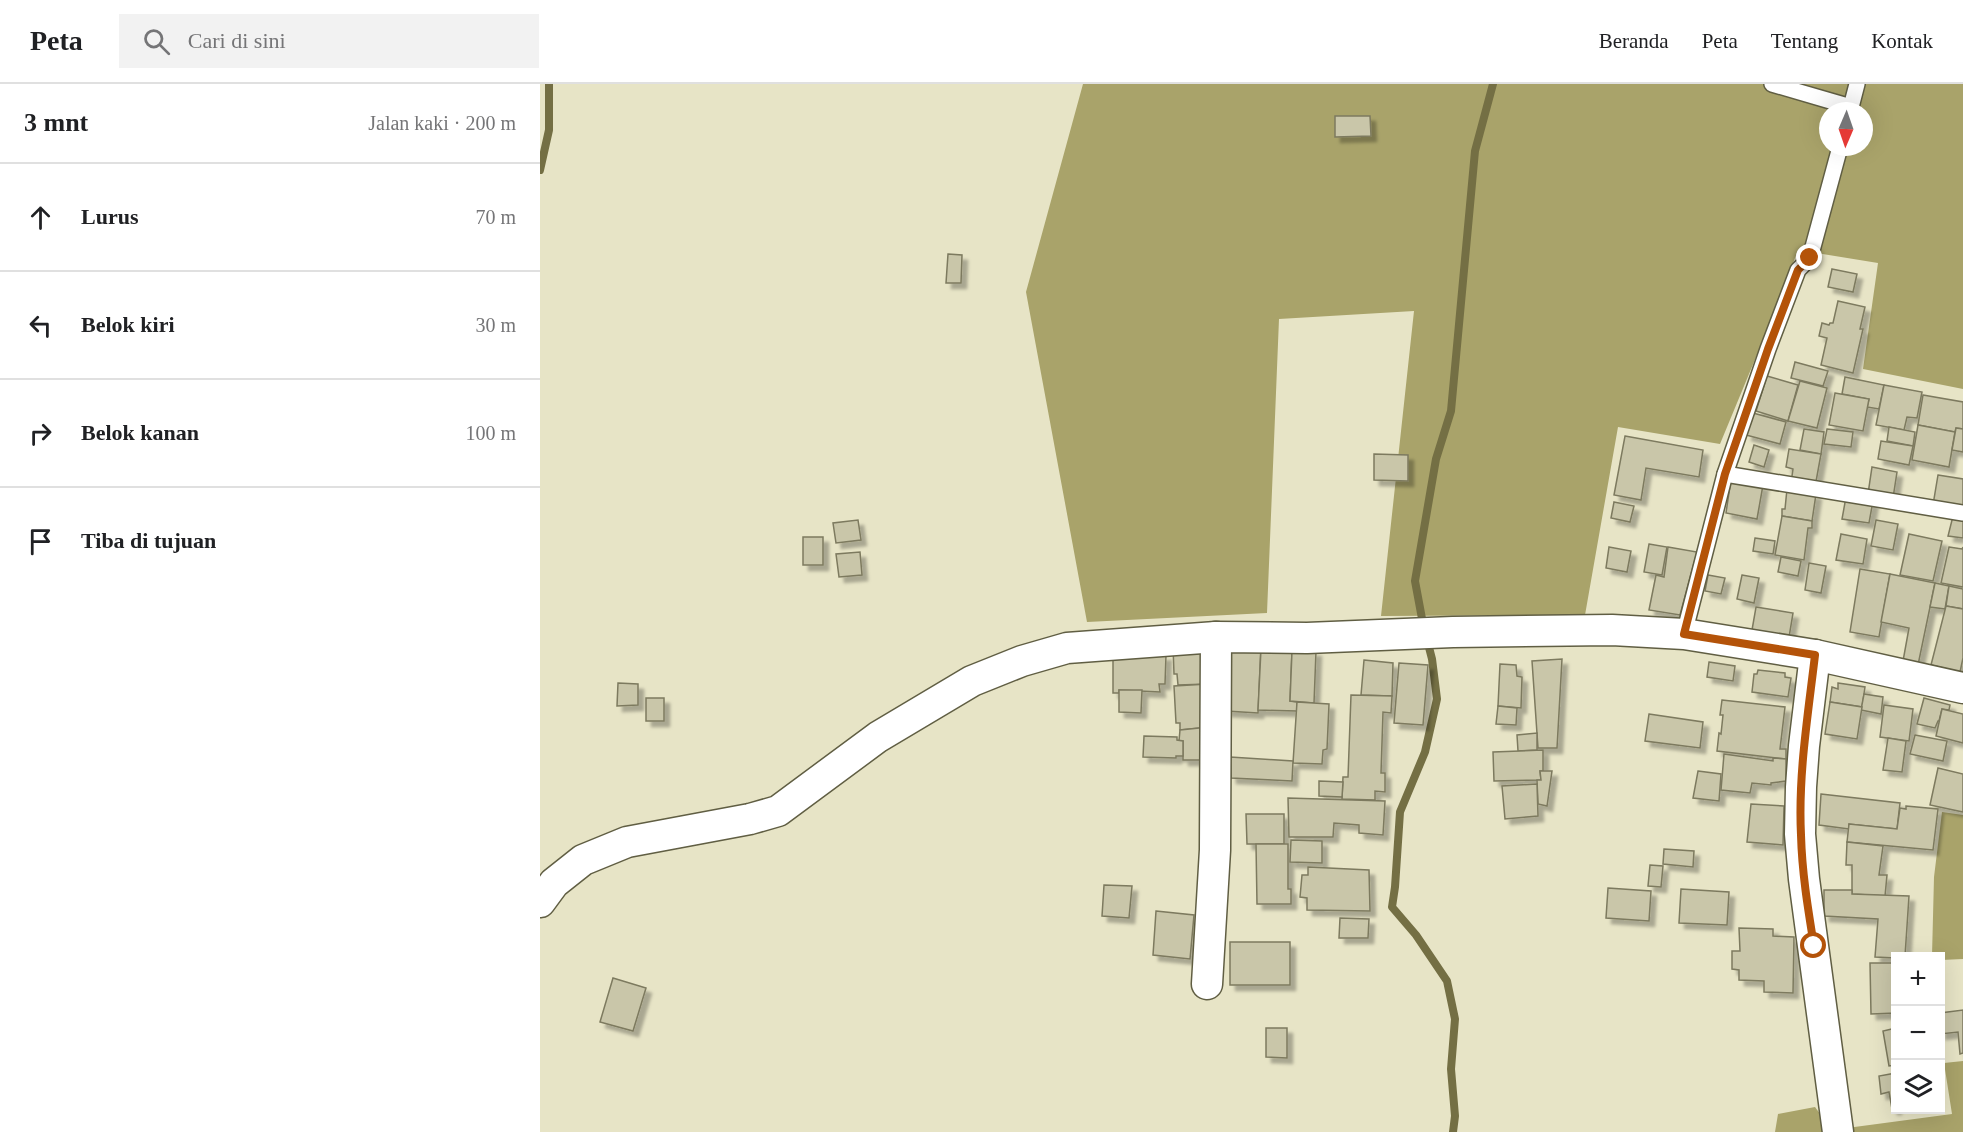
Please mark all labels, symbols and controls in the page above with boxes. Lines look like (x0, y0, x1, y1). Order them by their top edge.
search box (119, 14, 539, 68)
text: Peta (30, 25, 83, 56)
icon: search (140, 25, 173, 58)
text: Cari di sini (188, 28, 286, 53)
text: Beranda (1599, 29, 1669, 53)
text: Peta (1702, 29, 1738, 53)
text: Tentang (1771, 29, 1838, 53)
text: Kontak (1871, 29, 1933, 53)
north arrow (1819, 102, 1873, 156)
text: 3 mnt (24, 108, 88, 137)
text: Jalan kaki · 200 m (368, 112, 516, 134)
icon: ahead (24, 201, 57, 234)
text: Lurus (81, 204, 138, 229)
text: 70 m (475, 206, 516, 228)
route end (1796, 244, 1822, 270)
icon: left (24, 309, 57, 342)
text: Belok kiri (81, 312, 175, 337)
text: 30 m (475, 314, 516, 336)
icon: right (24, 417, 57, 450)
text: Belok kanan (81, 420, 199, 445)
text: 100 m (465, 422, 516, 444)
icon: arrive (24, 525, 57, 558)
text: Tiba di tujuan (81, 528, 216, 553)
route start (1800, 932, 1826, 958)
map controls (1891, 952, 1945, 1114)
button: + (1891, 952, 1945, 1006)
button: − (1891, 1006, 1945, 1060)
button: layers (1891, 1060, 1945, 1114)

